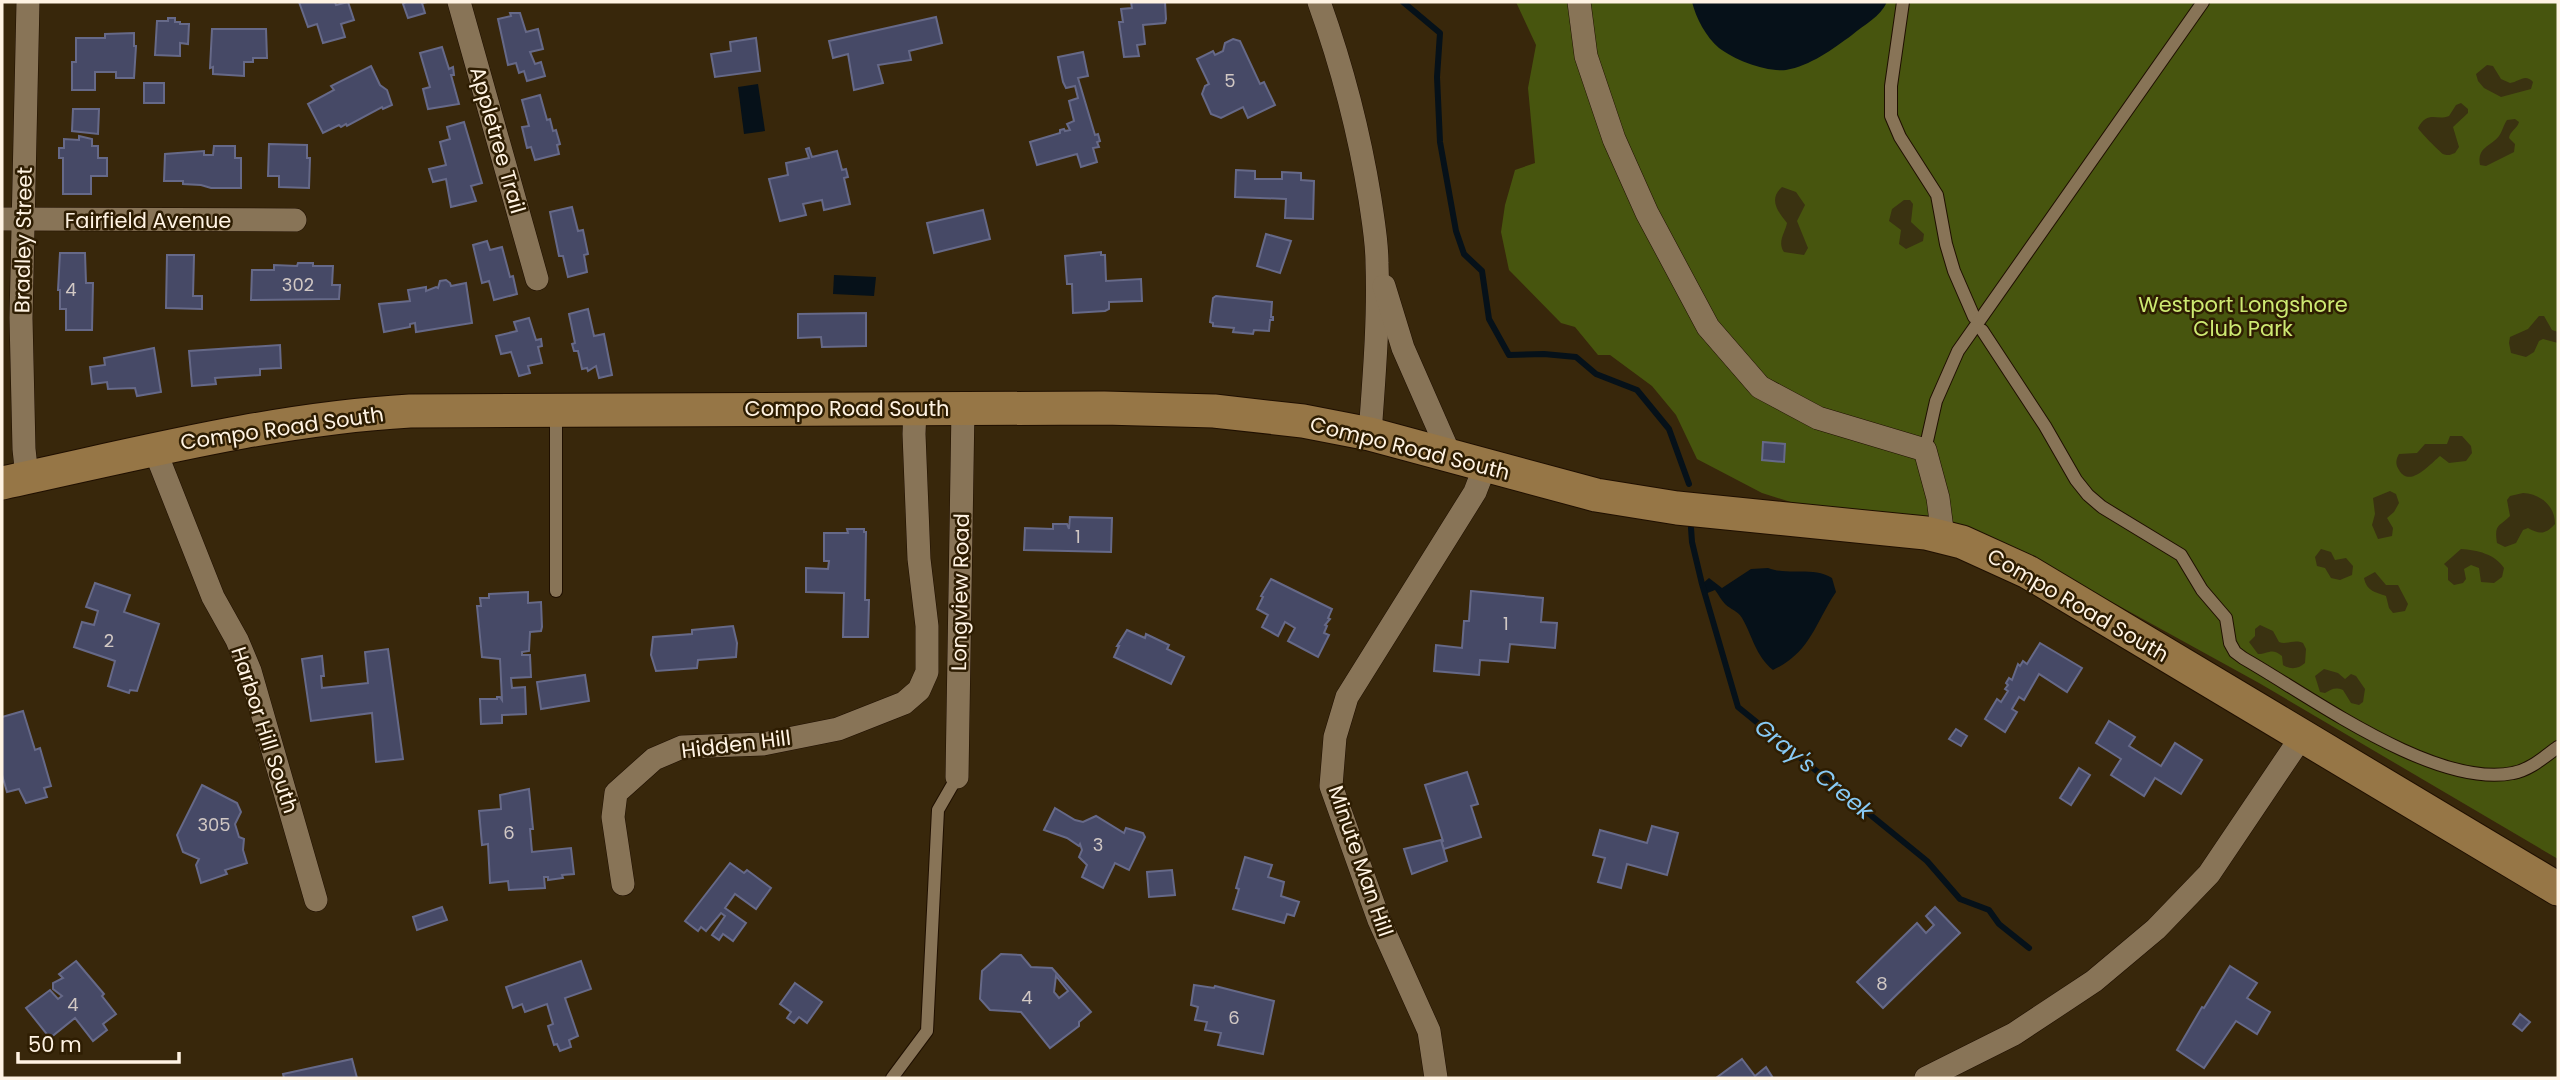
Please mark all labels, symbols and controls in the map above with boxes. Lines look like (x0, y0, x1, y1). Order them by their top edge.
street label: Appletree Trail (463, 63, 533, 217)
house number: 5 (1224, 68, 1236, 93)
street label: Bradley Street (7, 167, 39, 313)
street label: Fairfield Avenue (65, 206, 231, 235)
house number: 302 (282, 272, 314, 297)
house number: 4 (65, 277, 77, 302)
park label: Westport Longshore Club Park (2138, 290, 2348, 343)
street label: Compo Road South (744, 394, 950, 423)
street label: Compo Road South (178, 399, 386, 457)
street label: Compo Road South (1307, 409, 1513, 487)
street label: Longview Road (944, 513, 976, 671)
house number: 1 (1075, 524, 1081, 549)
street label: Compo Road South (1982, 541, 2174, 669)
house number: 1 (1503, 611, 1509, 636)
house number: 2 (104, 628, 114, 653)
street label: Harbor Hill South (224, 643, 306, 817)
water label: Gray's Creek (1748, 711, 1881, 828)
street label: Hidden Hill (680, 723, 792, 765)
street label: Minute Man Hill (1322, 782, 1400, 940)
house number: 305 (197, 812, 231, 837)
house number: 6 (503, 820, 515, 845)
house number: 3 (1093, 832, 1103, 857)
house number: 8 (1876, 971, 1888, 996)
house number: 4 (1021, 985, 1033, 1010)
house number: 4 (67, 992, 79, 1017)
house number: 6 (1228, 1005, 1240, 1030)
scale bar (18, 1020, 178, 1064)
text: 50 m (28, 1030, 82, 1059)

